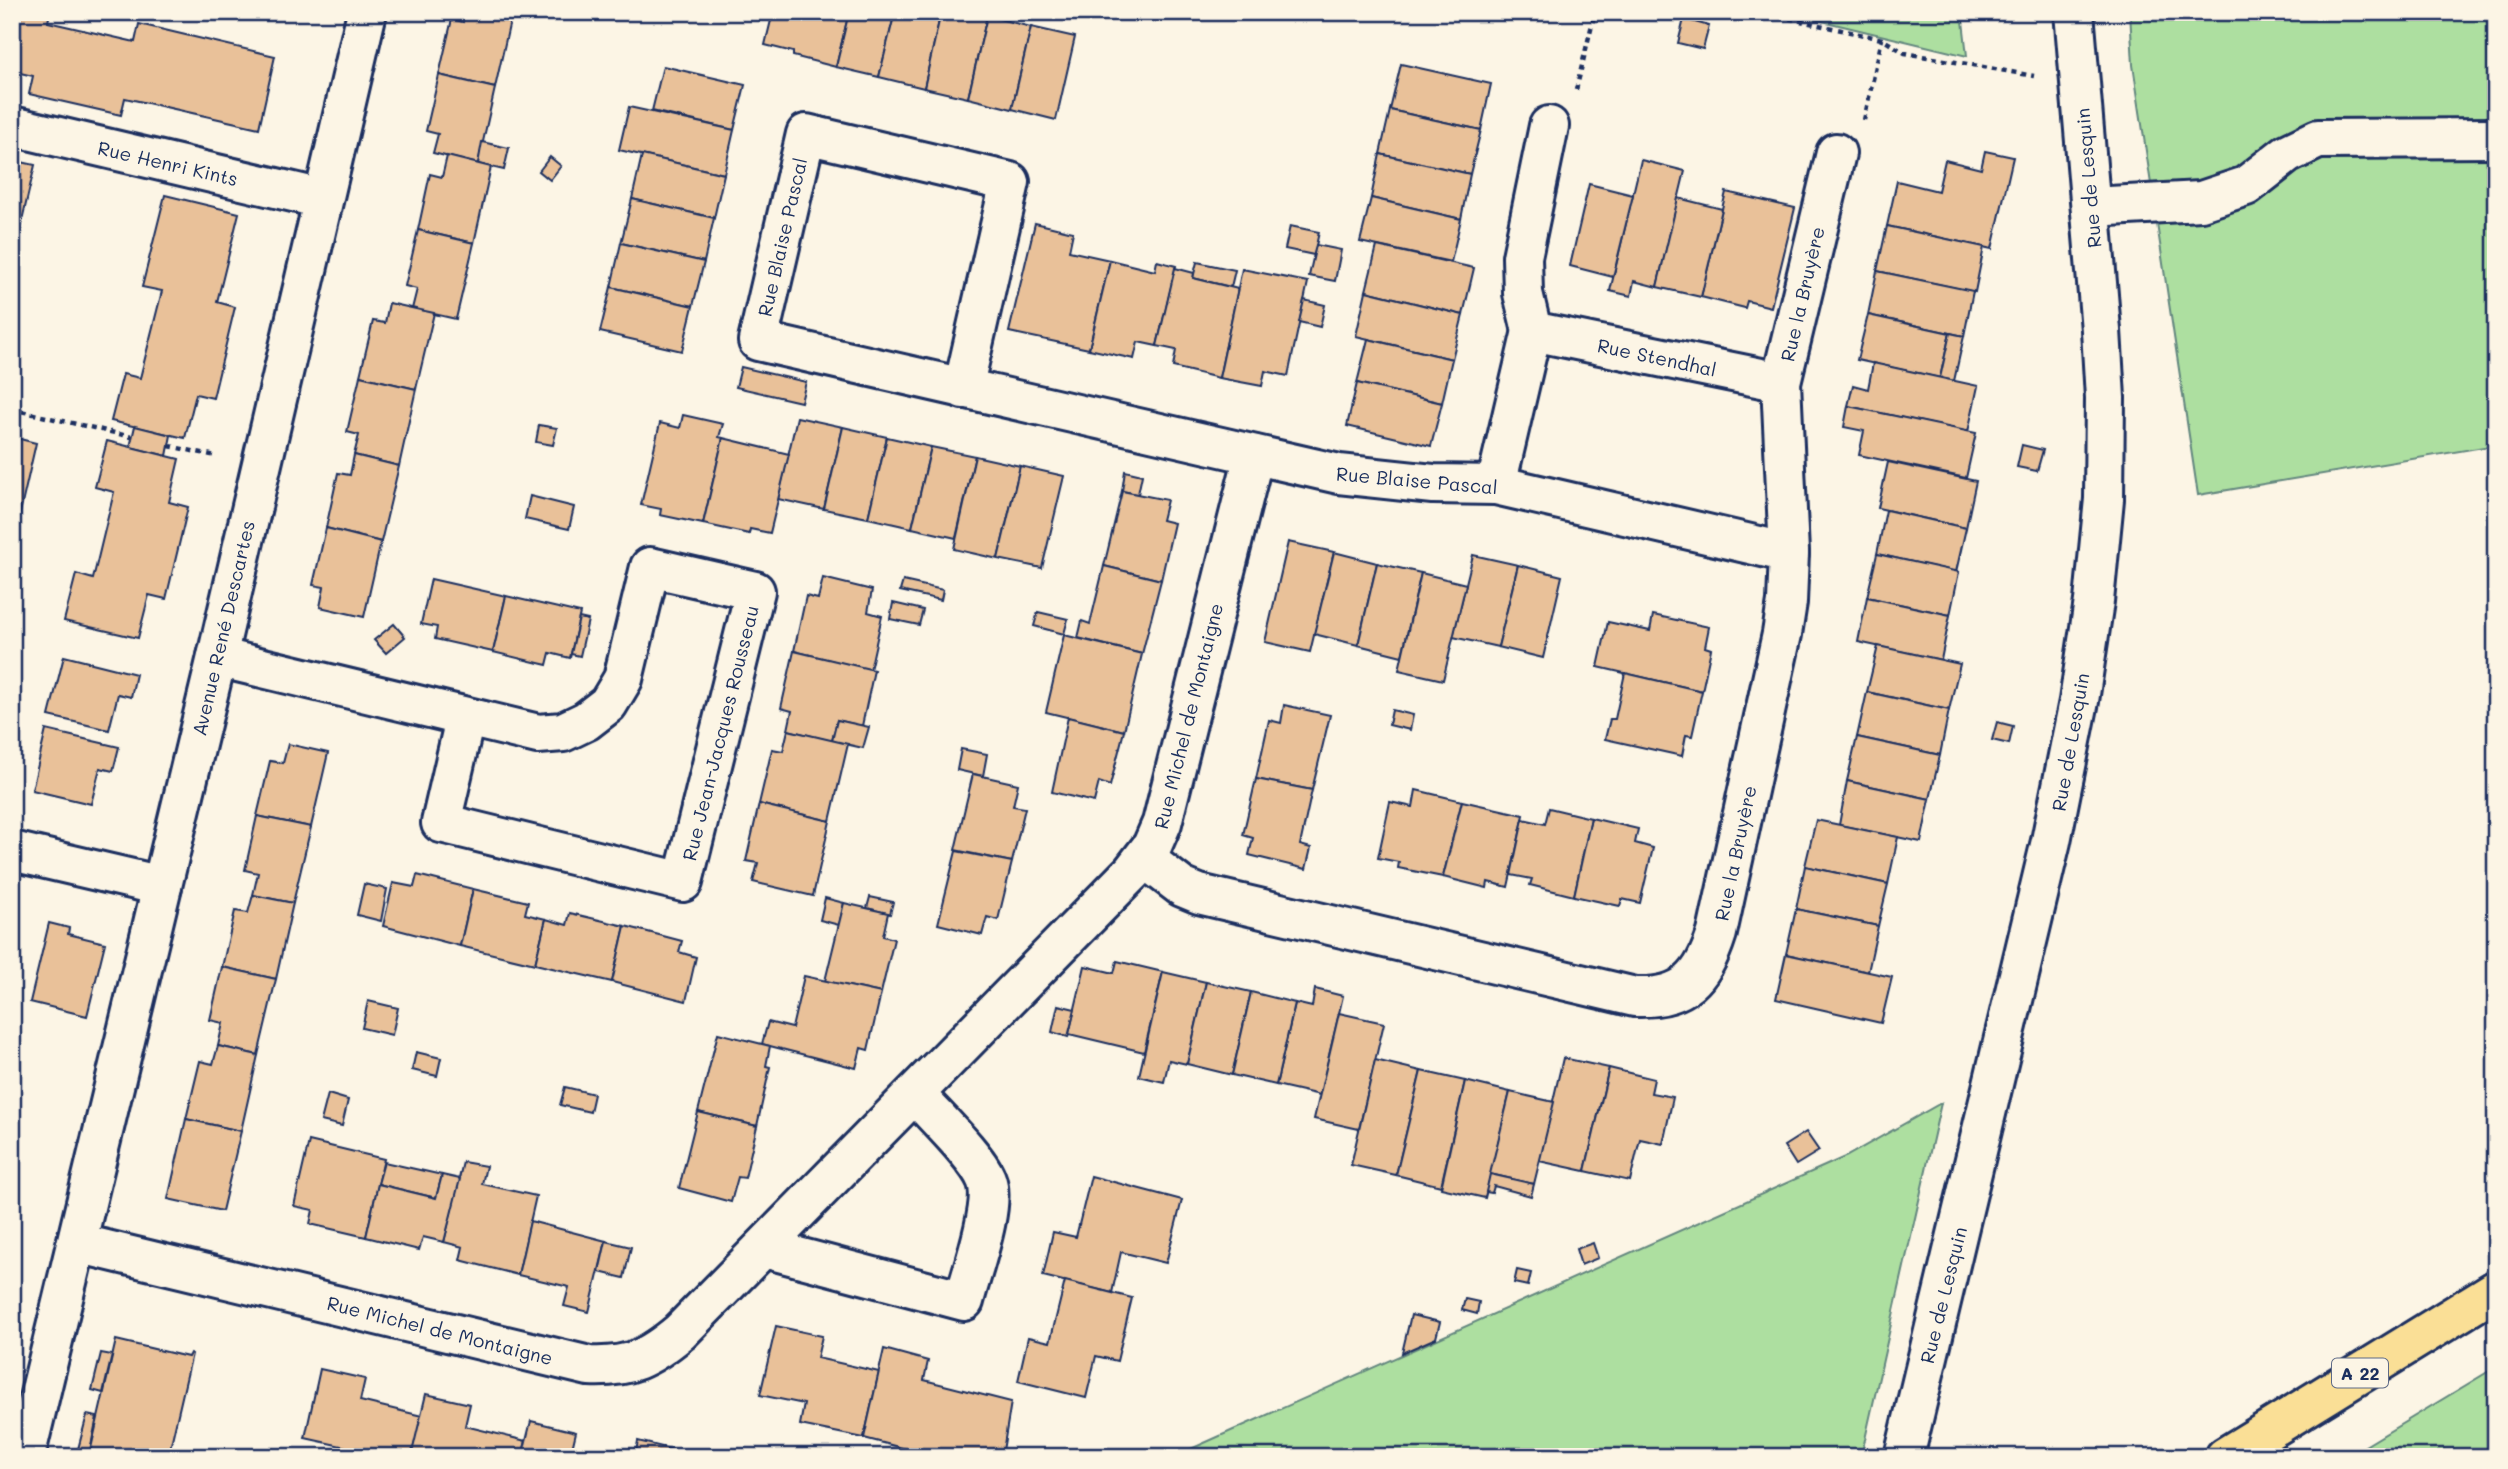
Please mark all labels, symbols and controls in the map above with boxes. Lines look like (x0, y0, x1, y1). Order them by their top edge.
street label: Rue de Lesquin (2069, 107, 2107, 249)
street label: Rue Henri Kints (95, 135, 241, 191)
street label: Rue Blaise Pascal (752, 155, 812, 319)
street label: Rue la Bruyère (1774, 224, 1830, 364)
street label: Rue Stendhal (1595, 332, 1719, 382)
street label: Rue Blaise Pascal (1335, 460, 1499, 500)
street label: Avenue René Descartes (186, 518, 260, 738)
street label: Rue Michel de Montaigne (1148, 600, 1228, 832)
street label: Rue Jean-Jacques Rousseau (676, 603, 764, 863)
street label: Rue de Lesquin (2046, 671, 2094, 813)
street label: Rue la Bruyère (1708, 783, 1762, 923)
street label: Rue de Lesquin (1914, 1224, 1972, 1366)
street label: Rue Michel de Montaigne (324, 1290, 556, 1370)
road number: A 22 (2332, 1358, 2388, 1388)

